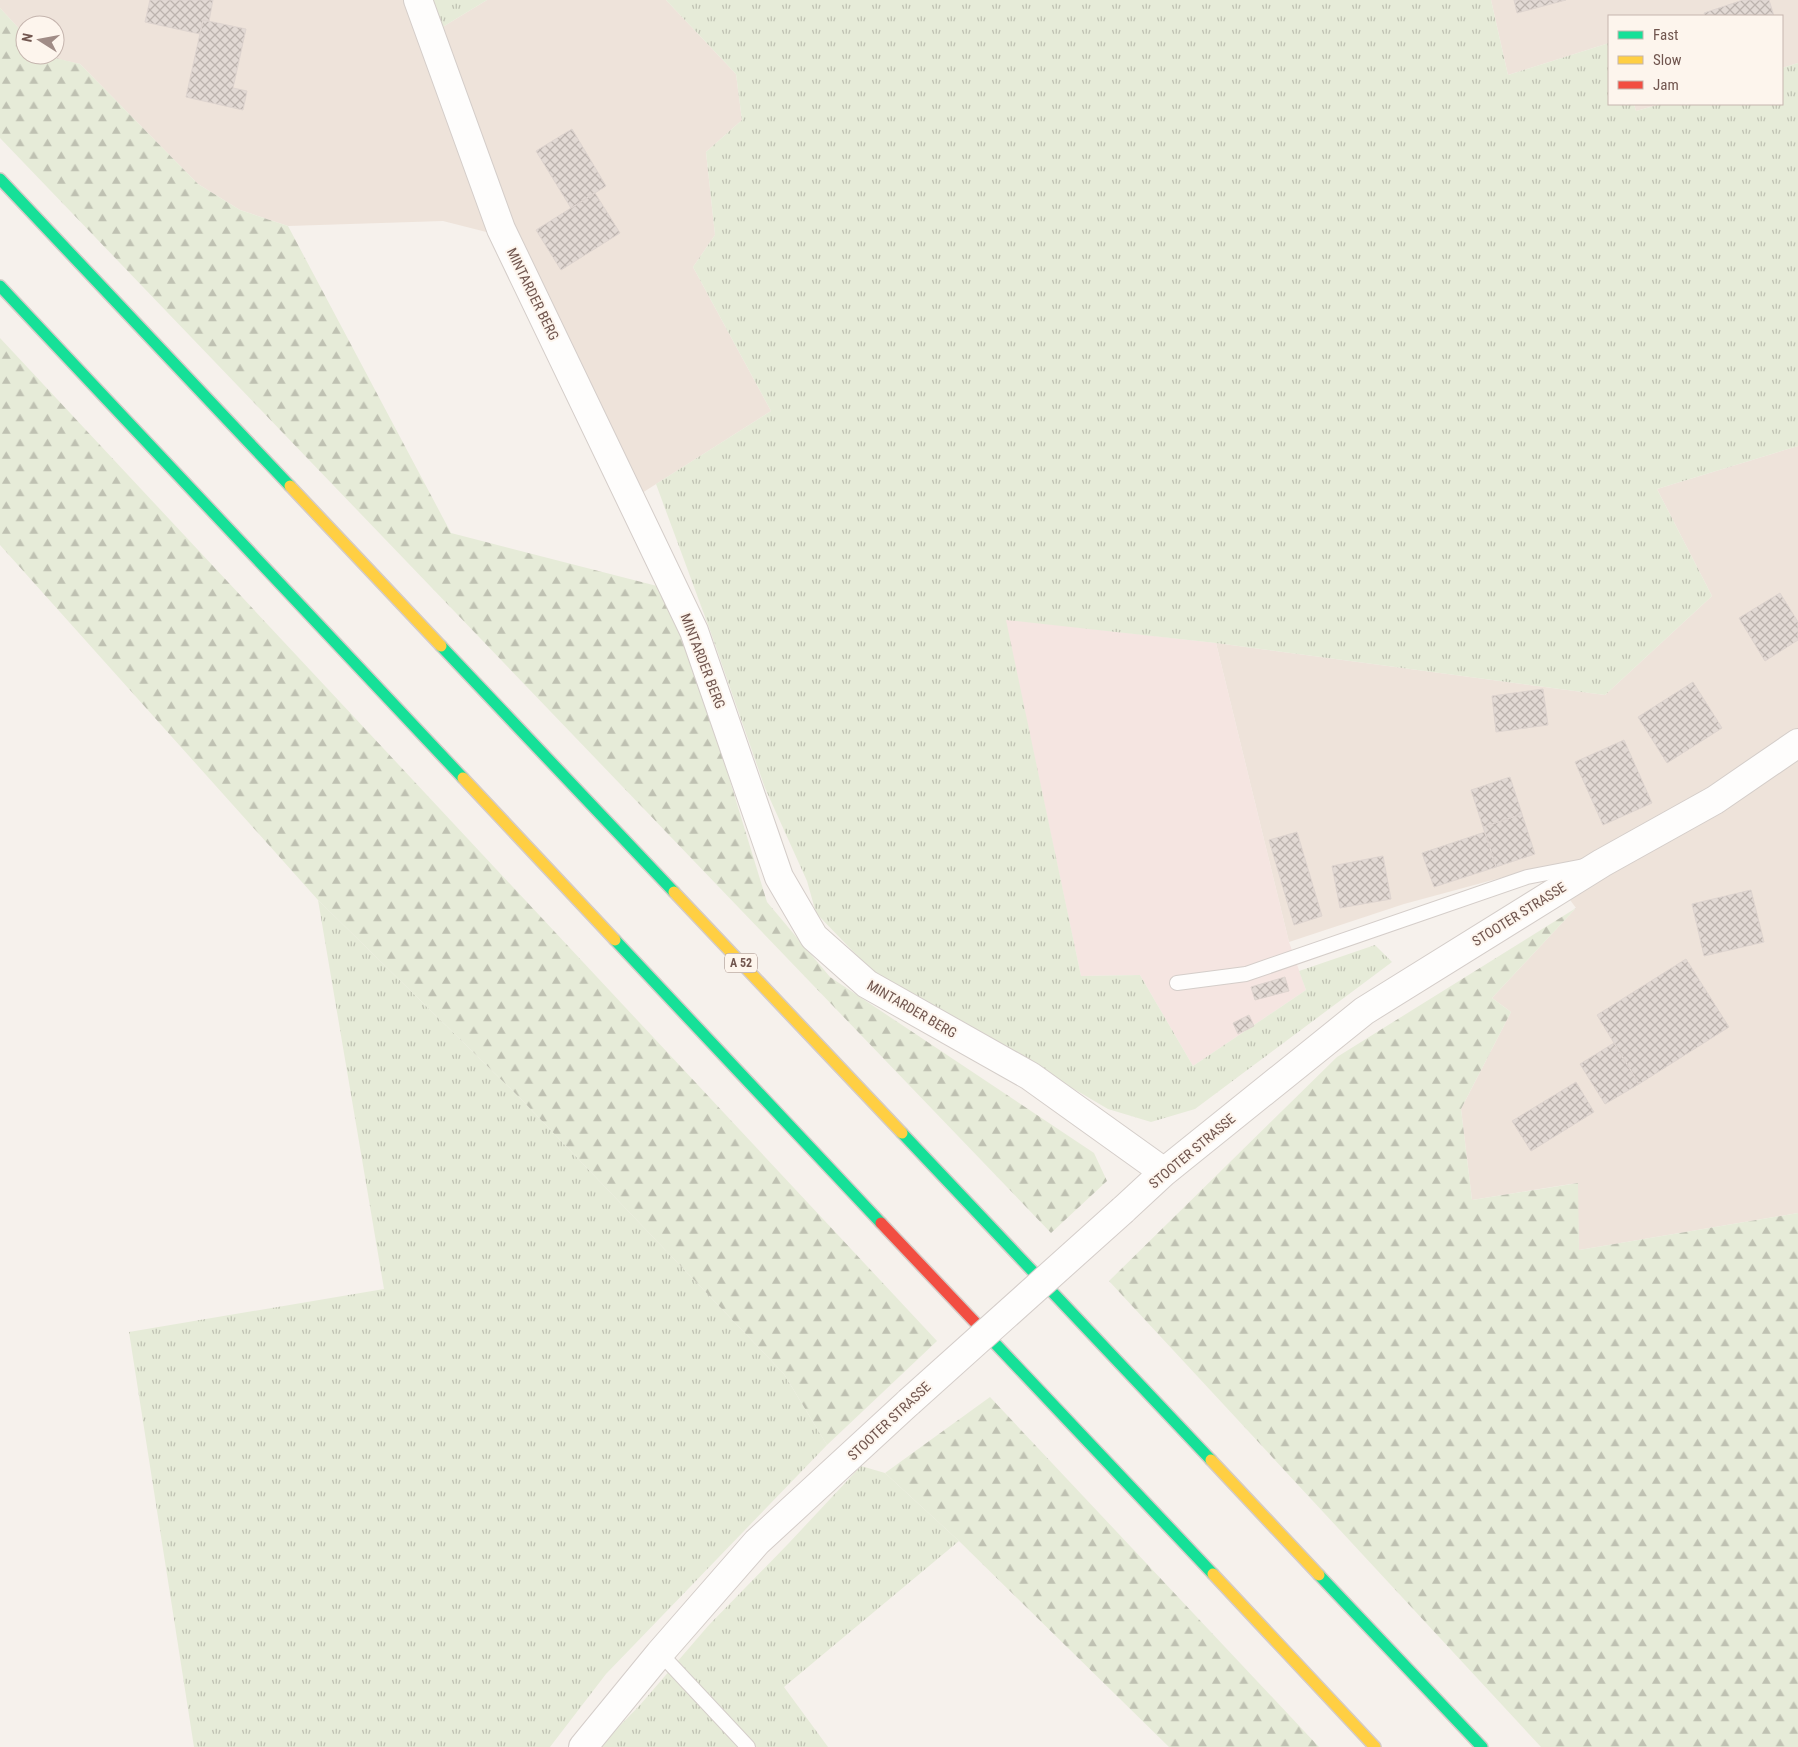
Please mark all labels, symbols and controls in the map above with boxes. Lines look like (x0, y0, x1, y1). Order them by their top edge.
north arrow (15, 15, 65, 65)
legend (1608, 15, 1783, 105)
text: Fast (1653, 26, 1678, 44)
text: N (19, 32, 36, 43)
text: Slow (1653, 51, 1682, 69)
text: Jam (1653, 76, 1679, 94)
street label: MINTARDER BERG (504, 245, 562, 343)
street label: MINTARDER BERG (677, 611, 729, 711)
street label: STOOTER STRASSE (1469, 879, 1569, 949)
road number: A 52 (725, 954, 757, 972)
street label: MINTARDER BERG (864, 977, 960, 1041)
street label: STOOTER STRASSE (1146, 1110, 1238, 1192)
street label: STOOTER STRASSE (844, 1378, 934, 1463)

